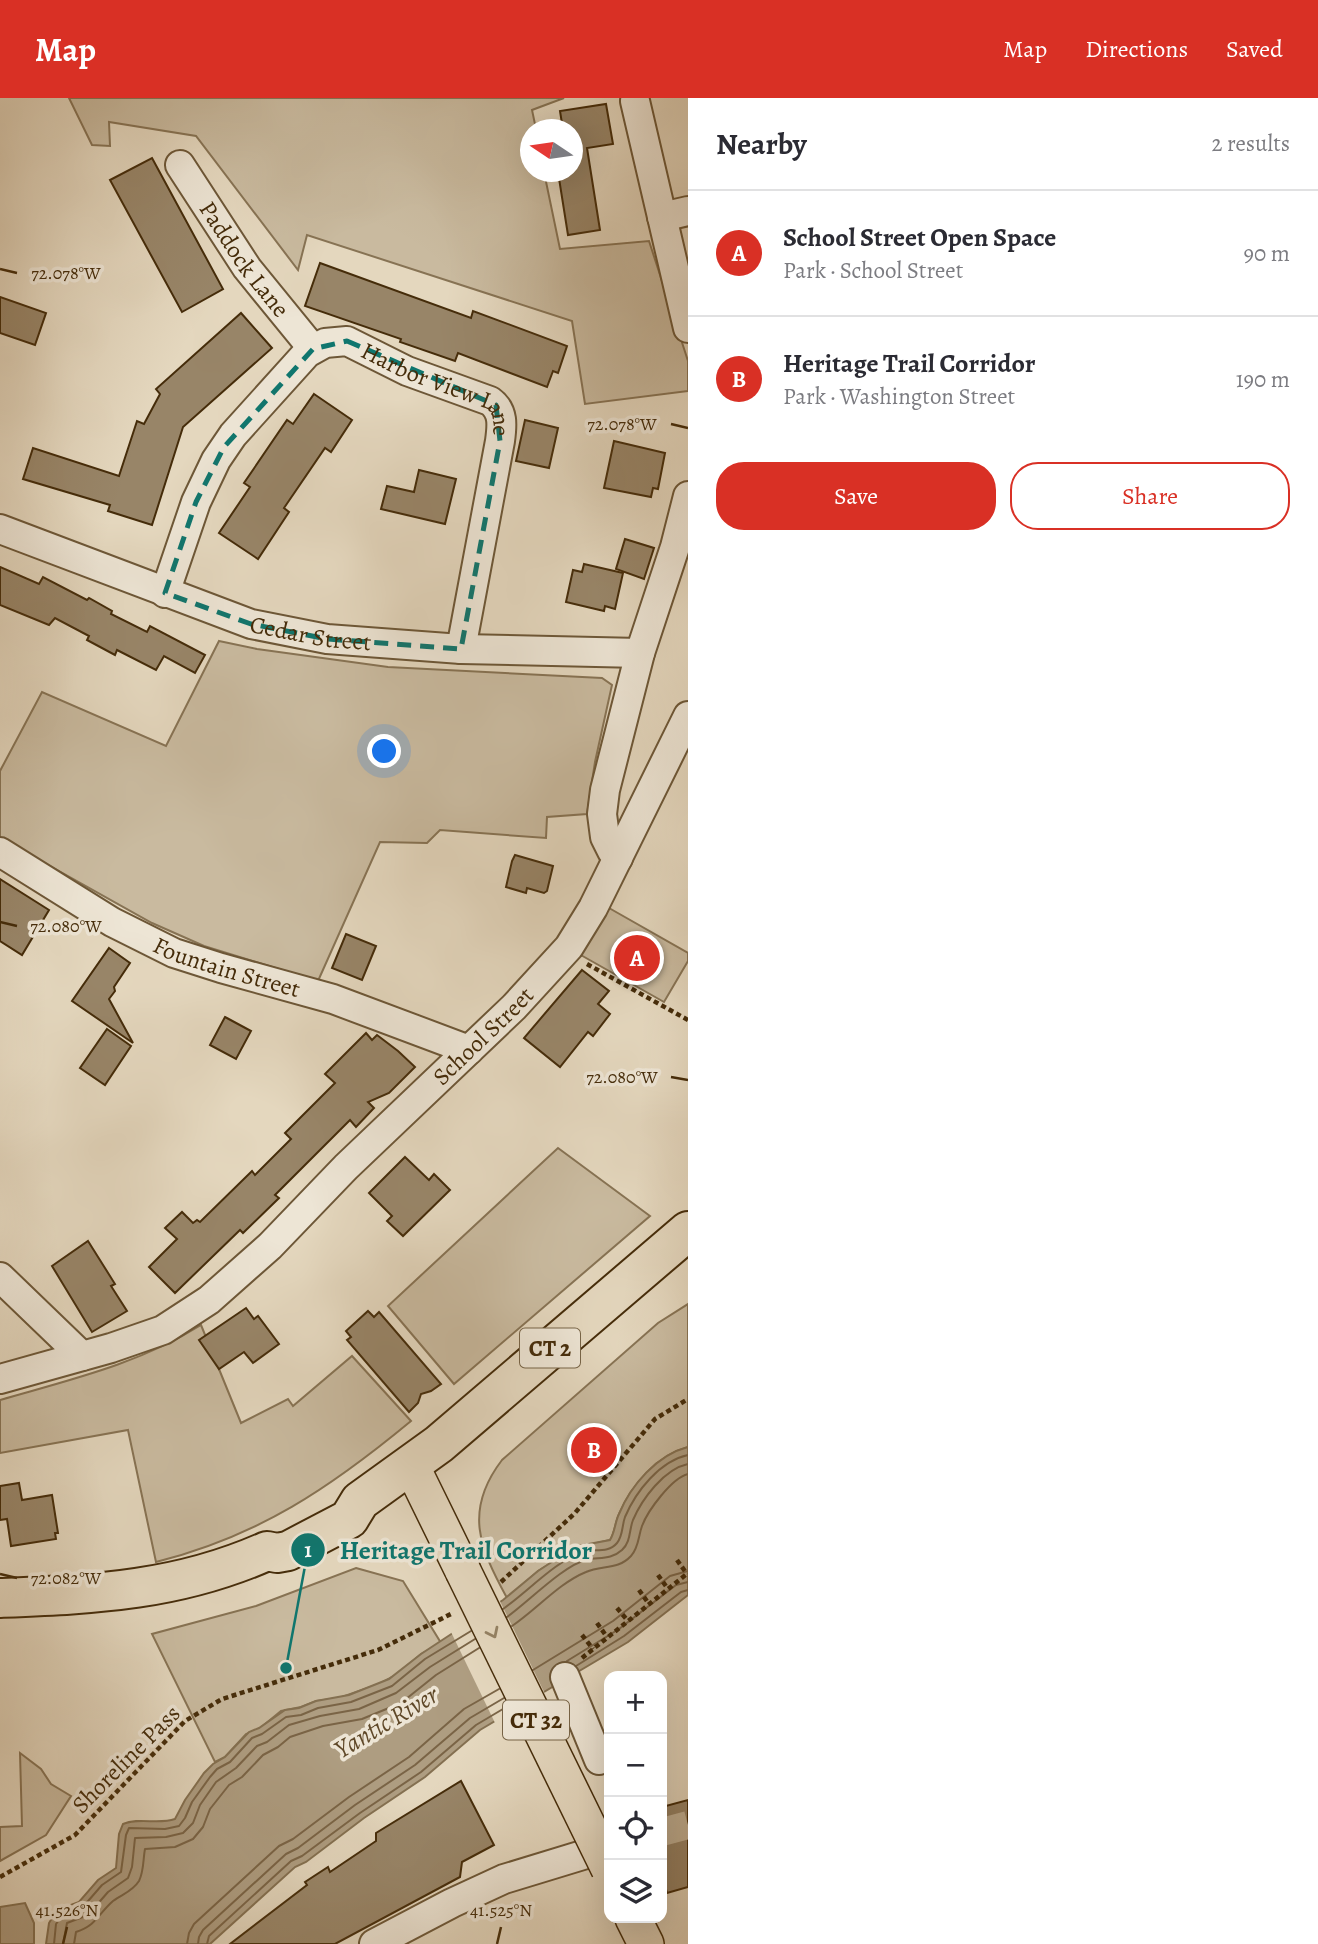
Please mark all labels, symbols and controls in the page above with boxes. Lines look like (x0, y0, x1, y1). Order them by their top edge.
text: Map (35, 27, 96, 72)
text: Map (1003, 33, 1047, 65)
text: Directions (1085, 33, 1188, 65)
text: Saved (1226, 33, 1283, 65)
north arrow (520, 119, 583, 182)
text: Nearby (716, 124, 807, 164)
text: 2 results (1212, 128, 1290, 159)
street label: Paddock Lane (192, 195, 297, 324)
text: School Street Open Space (783, 220, 1056, 255)
text: A (732, 238, 746, 269)
text: 90 m (1244, 238, 1290, 269)
text: Park · School Street (783, 255, 963, 286)
text: 72.078°W (31, 261, 101, 285)
street label: Harbor View Lane (356, 335, 518, 437)
text: Heritage Trail Corridor (783, 346, 1036, 381)
text: B (732, 364, 746, 395)
text: 190 m (1236, 364, 1290, 395)
text: Park · Washington Street (783, 381, 1015, 412)
text: 72.078°W (587, 412, 657, 436)
button: Save (716, 462, 996, 530)
button: Share (1010, 462, 1290, 530)
street label: Cedar Street (247, 608, 373, 658)
your location (367, 734, 401, 768)
text: 72.080°W (30, 914, 102, 938)
street label: Fountain Street (148, 929, 304, 1005)
pin: A (614, 932, 660, 984)
street label: School Street (426, 980, 541, 1092)
text: 72.080°W (586, 1065, 658, 1089)
road number: CT 2 (520, 1329, 580, 1368)
pin: B (571, 1424, 617, 1476)
callout: Heritage Trail Corridor (291, 1527, 606, 1574)
text: Heritage Trail Corridor (340, 1533, 593, 1568)
text: 1 (304, 1536, 312, 1564)
text: 72.082°W (31, 1566, 102, 1590)
one-way arrow (485, 1626, 499, 1638)
map controls (604, 1671, 667, 1923)
button: + (604, 1671, 667, 1734)
water label: Yantic River (328, 1677, 445, 1767)
street label: Shoreline Pass (65, 1698, 187, 1820)
road number: CT 32 (503, 1700, 569, 1740)
button: − (604, 1734, 667, 1797)
button: locate (604, 1797, 667, 1860)
button: layers (604, 1860, 667, 1923)
text: 41.526°N (36, 1898, 98, 1922)
text: 41.525°N (470, 1898, 532, 1922)

